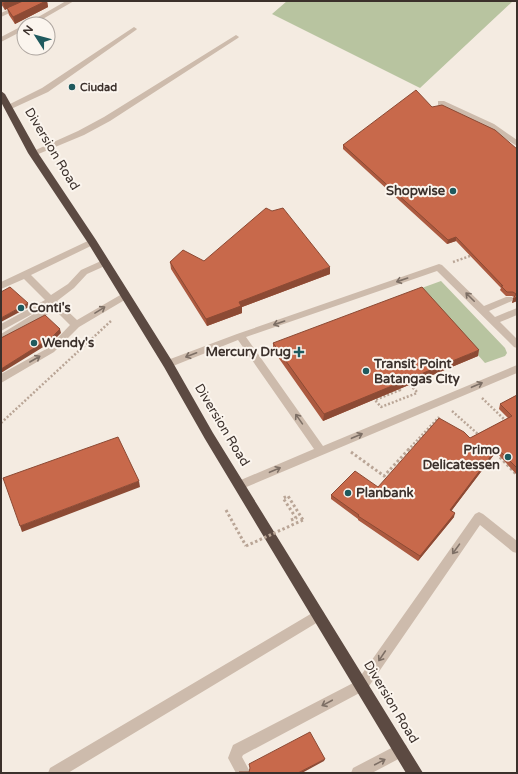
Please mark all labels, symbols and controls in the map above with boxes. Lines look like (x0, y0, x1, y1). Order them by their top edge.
north arrow (16, 16, 56, 56)
text: N (20, 23, 36, 38)
place label: Ciudad (80, 81, 117, 94)
marker: Ciudad (67, 82, 77, 92)
street label: Diversion Road (21, 105, 83, 193)
place label: Shopwise (386, 183, 446, 199)
marker: Shopwise (448, 186, 458, 196)
one-way arrow (396, 277, 409, 284)
one-way arrow (465, 292, 474, 302)
place label: Conti's (29, 300, 71, 316)
marker: Conti's (16, 303, 26, 313)
one-way arrow (94, 306, 105, 314)
one-way arrow (274, 319, 286, 327)
place label: Wendy's (42, 335, 94, 351)
marker: Wendy's (29, 338, 39, 348)
place label: Mercury Drug (206, 344, 291, 360)
marker: Mercury Drug (294, 347, 304, 357)
one-way arrow (186, 352, 198, 360)
one-way arrow (29, 355, 41, 363)
place label: Transit Point Batangas City (373, 356, 460, 387)
marker: Transit Point Batangas City (361, 366, 371, 376)
street label: Diversion Road (191, 381, 253, 469)
one-way arrow (471, 381, 483, 388)
one-way arrow (295, 414, 303, 425)
one-way arrow (351, 431, 363, 439)
place label: Primo Delicatessen (423, 442, 500, 473)
marker: Primo Delicatessen (503, 452, 513, 462)
one-way arrow (269, 466, 281, 473)
place label: Planbank (356, 485, 414, 501)
marker: Planbank (343, 488, 353, 498)
one-way arrow (452, 543, 460, 554)
one-way arrow (378, 650, 386, 661)
street label: Diversion Road (360, 658, 422, 746)
one-way arrow (322, 700, 334, 708)
one-way arrow (374, 757, 386, 765)

